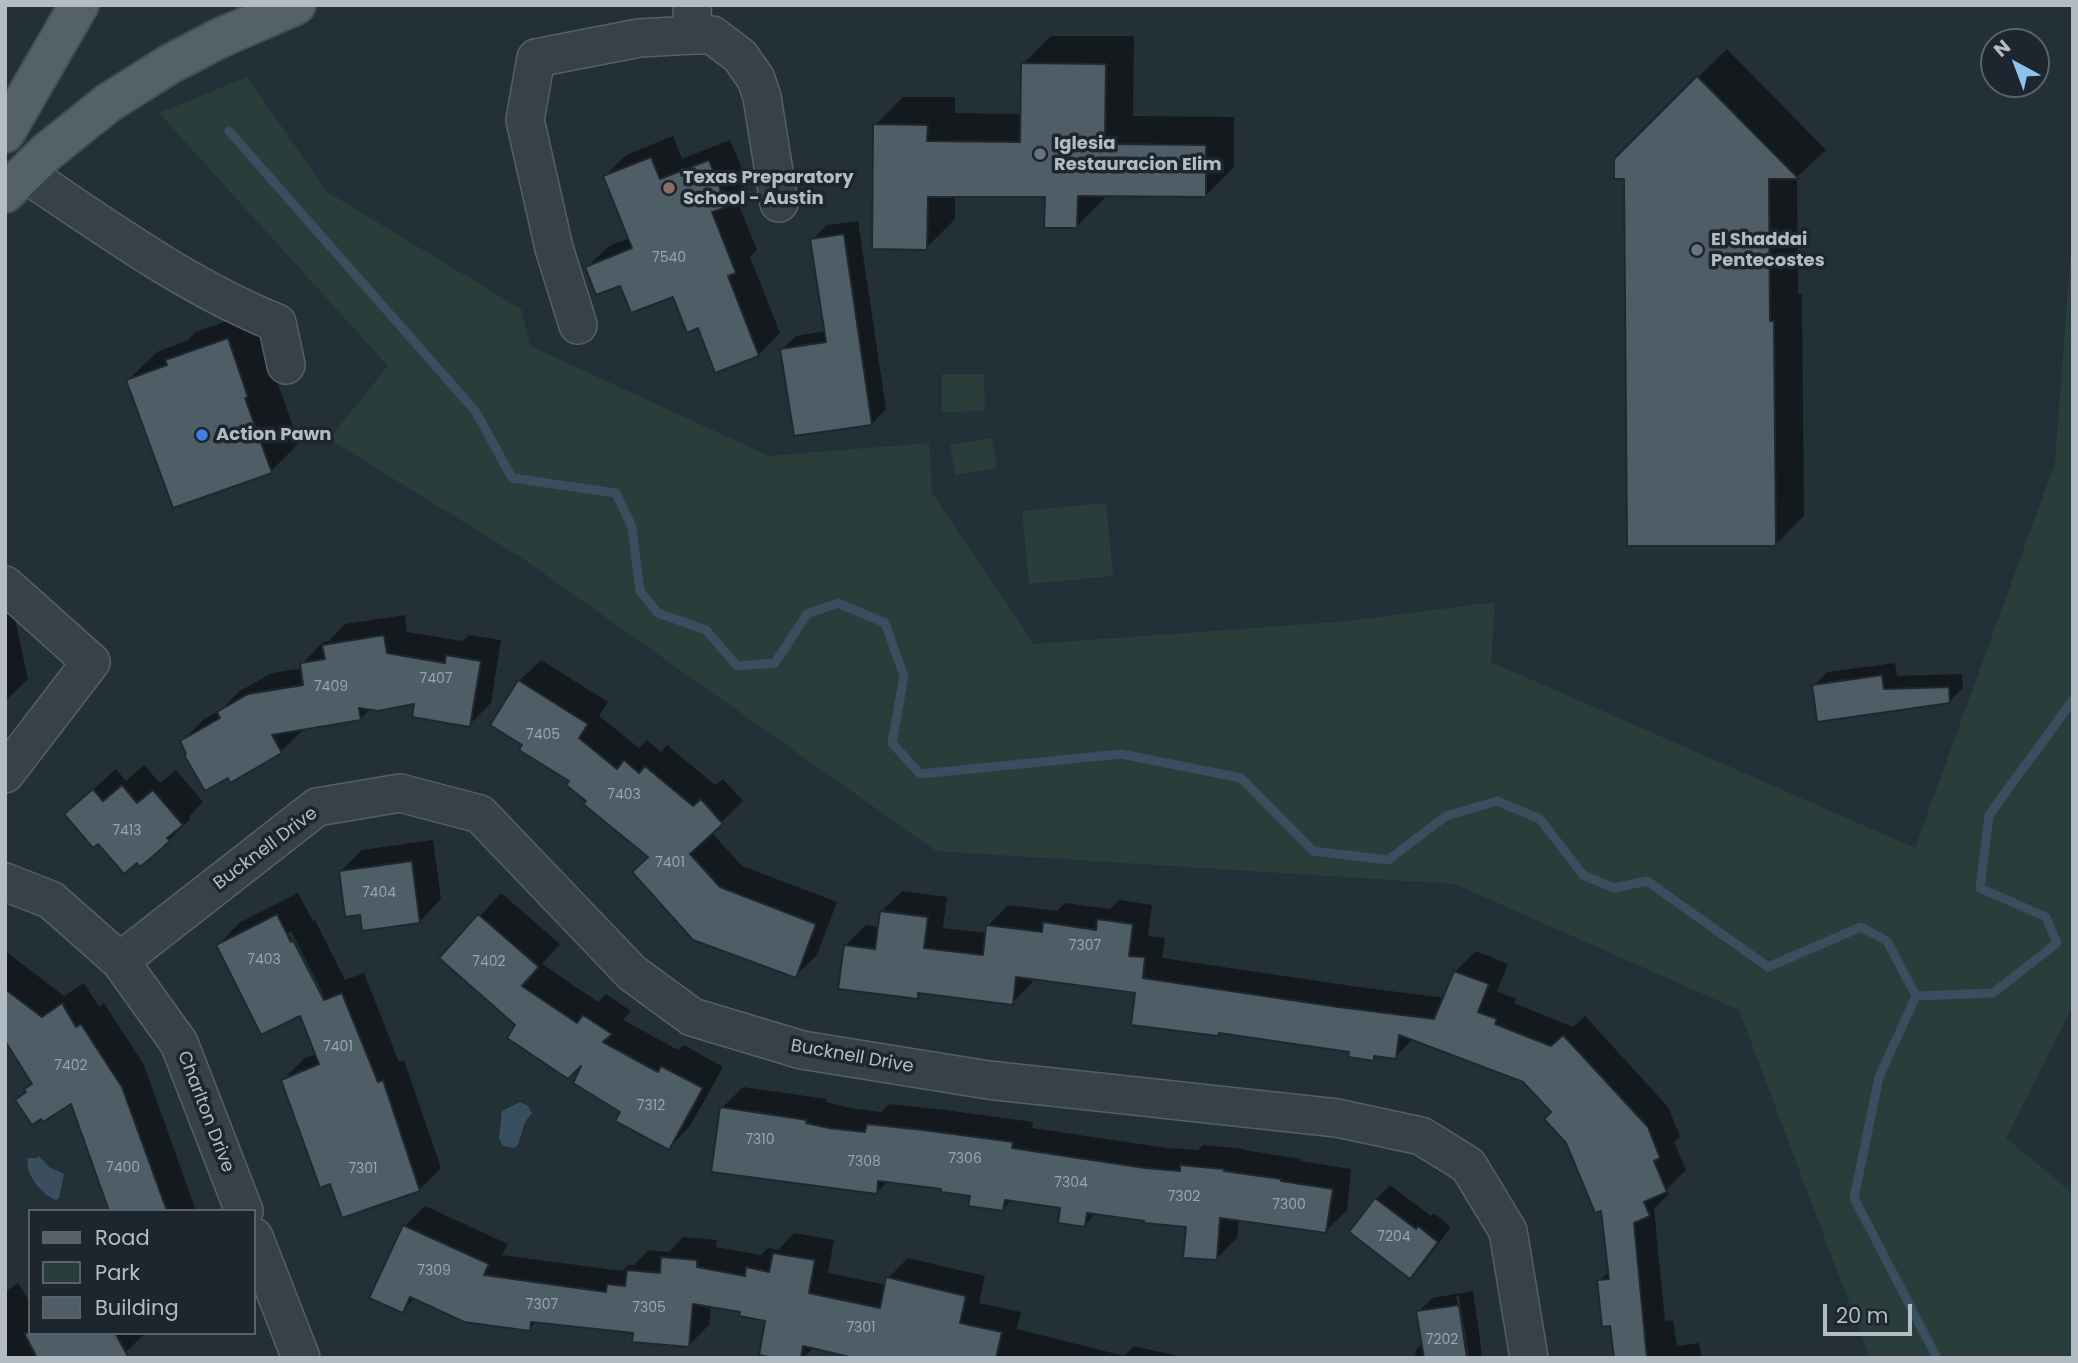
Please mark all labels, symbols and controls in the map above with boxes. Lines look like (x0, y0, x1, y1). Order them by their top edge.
north arrow (1980, 28, 2050, 98)
text: N (1988, 33, 2016, 63)
place label: Iglesia Restauracion Elim (1054, 133, 1221, 176)
marker: Iglesia Restauracion Elim (1032, 146, 1048, 162)
place label: Texas Preparatory School - Austin (683, 167, 854, 210)
marker: Texas Preparatory School - Austin (661, 180, 677, 196)
place label: El Shaddai Pentecostes (1711, 229, 1825, 272)
marker: El Shaddai Pentecostes (1689, 242, 1705, 258)
house number: 7540 (652, 250, 686, 266)
place label: Action Pawn (216, 424, 331, 446)
marker: Action Pawn (194, 427, 210, 443)
house number: 7407 (420, 671, 452, 687)
house number: 7409 (314, 679, 348, 695)
house number: 7405 (526, 727, 560, 743)
house number: 7403 (607, 787, 641, 803)
street label: Bucknell Drive (210, 803, 322, 895)
house number: 7413 (112, 823, 142, 839)
house number: 7401 (655, 855, 685, 871)
house number: 7404 (362, 885, 396, 901)
house number: 7307 (1069, 938, 1101, 954)
house number: 7403 (247, 952, 281, 968)
house number: 7402 (472, 954, 506, 970)
street label: Bucknell Drive (789, 1036, 915, 1078)
house number: 7401 (323, 1039, 353, 1055)
street label: Charlton Drive (172, 1048, 238, 1176)
house number: 7402 (54, 1058, 88, 1074)
house number: 7312 (637, 1098, 665, 1114)
house number: 7310 (745, 1132, 775, 1148)
house number: 7306 (948, 1151, 982, 1167)
house number: 7308 (847, 1154, 881, 1170)
house number: 7400 (106, 1160, 140, 1176)
house number: 7301 (348, 1161, 378, 1177)
house number: 7304 (1054, 1175, 1088, 1191)
house number: 7302 (1168, 1189, 1200, 1205)
house number: 7300 (1272, 1197, 1306, 1213)
legend (28, 1209, 256, 1335)
text: Road (95, 1223, 150, 1252)
house number: 7204 (1377, 1229, 1411, 1245)
text: Park (95, 1258, 140, 1287)
house number: 7309 (417, 1263, 451, 1279)
scale bar (1826, 1290, 1915, 1334)
text: Building (95, 1293, 179, 1322)
house number: 7307 (526, 1297, 558, 1313)
house number: 7305 (632, 1300, 666, 1316)
text: 20 m (1836, 1301, 1889, 1330)
house number: 7301 (846, 1320, 876, 1336)
house number: 7202 (1426, 1332, 1458, 1348)

